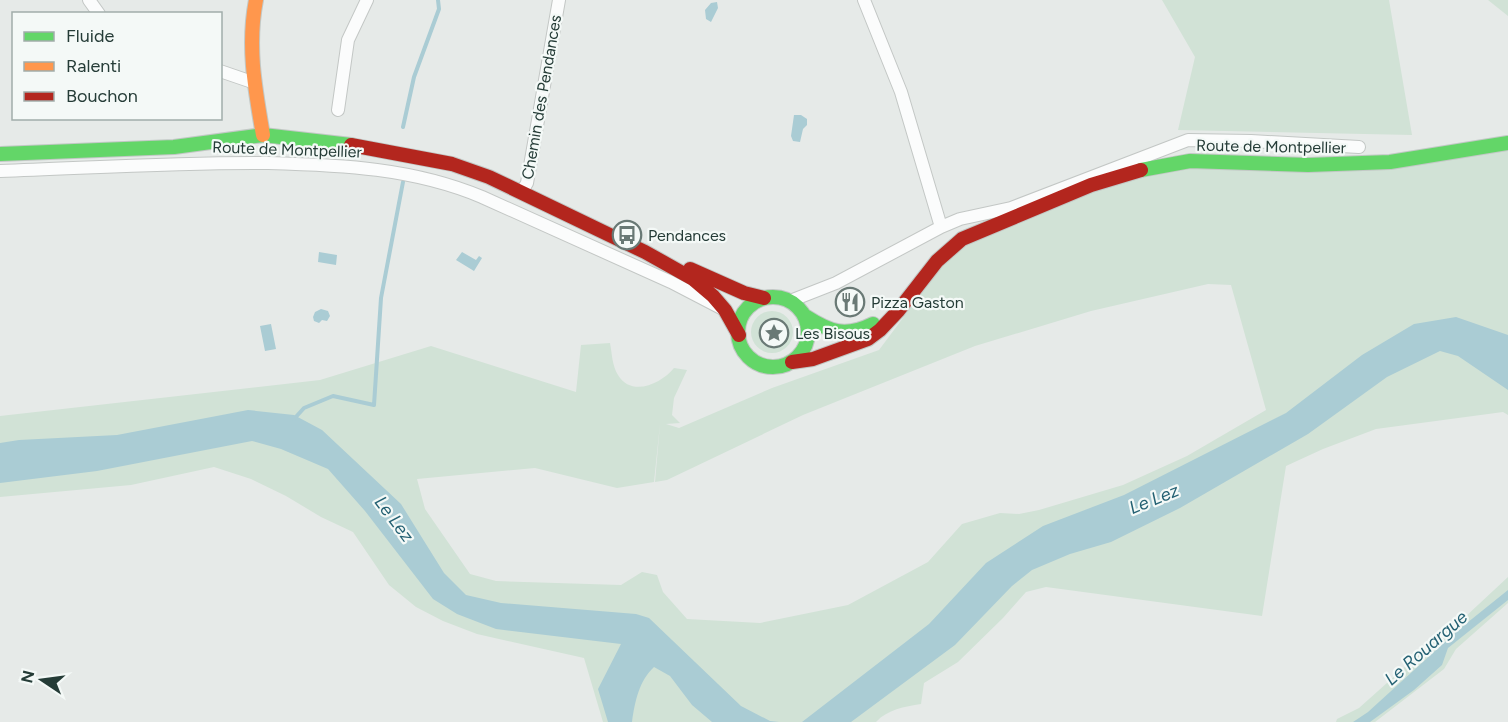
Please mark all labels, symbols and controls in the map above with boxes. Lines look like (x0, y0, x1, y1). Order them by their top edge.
legend (12, 12, 222, 120)
street label: Chemin des Pendances (518, 13, 565, 181)
text: Fluide (66, 25, 115, 47)
text: Ralenti (66, 55, 121, 77)
text: Bouchon (66, 85, 138, 107)
street label: Route de Montpellier (1196, 136, 1347, 157)
street label: Route de Montpellier (212, 137, 363, 162)
bus stop icon: Pendances (611, 219, 643, 251)
place label: Pendances (648, 226, 726, 245)
restaurant icon: Pizza Gaston (834, 286, 866, 318)
place label: Pizza Gaston (871, 293, 964, 312)
place icon: Les Bisous (758, 317, 790, 349)
place label: Les Bisous (795, 324, 870, 343)
water label: Le Lez (1126, 479, 1182, 519)
water label: Le Lez (370, 492, 418, 546)
water label: Le Rouargue (1380, 606, 1472, 690)
north arrow (12, 650, 72, 710)
text: N (17, 669, 39, 685)

